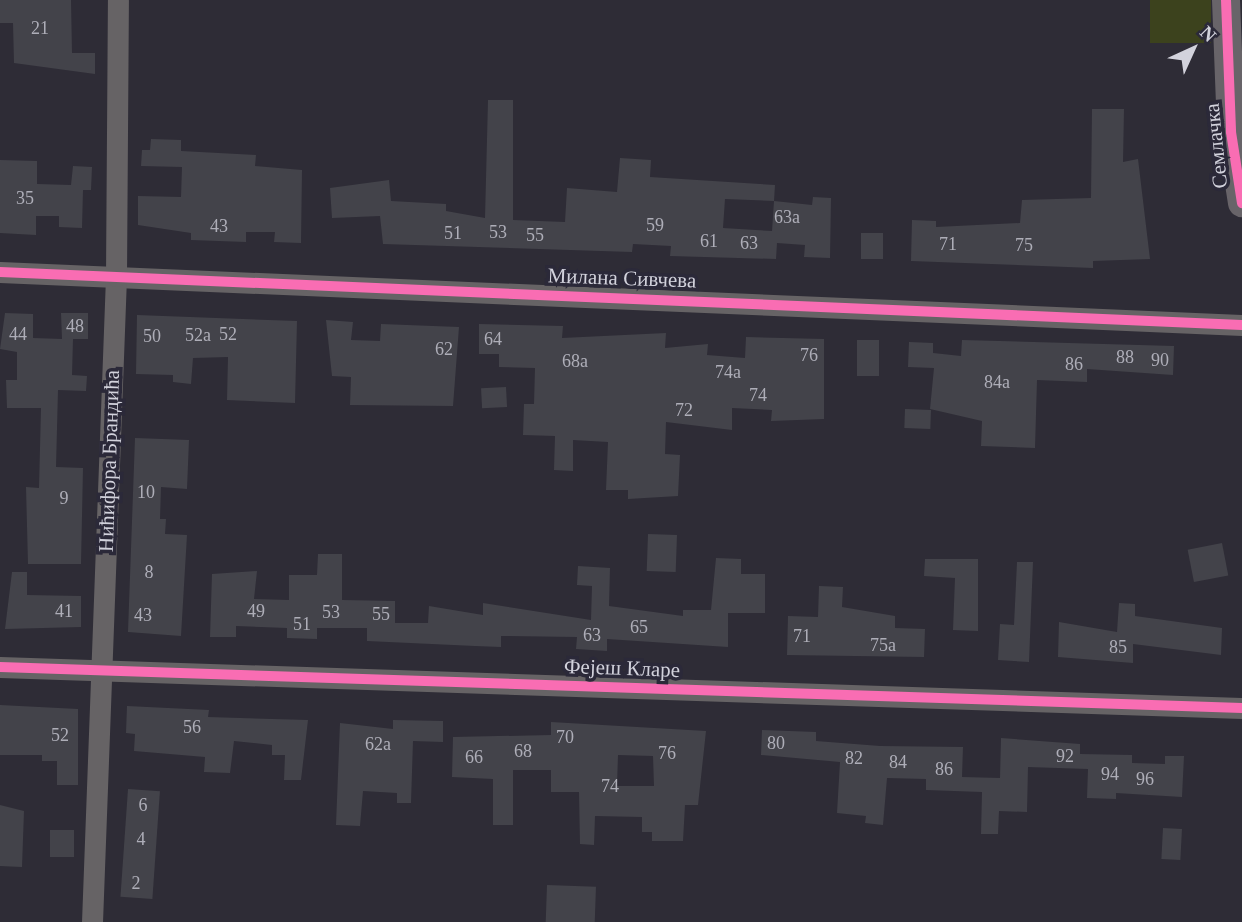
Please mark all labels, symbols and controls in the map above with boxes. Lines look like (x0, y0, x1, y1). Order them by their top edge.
north arrow (1158, 14, 1228, 84)
house number: 21 (31, 17, 49, 39)
text: N (1196, 22, 1220, 46)
street label: Семлачка (1199, 102, 1233, 190)
house number: 35 (16, 187, 34, 209)
house number: 63a (774, 206, 800, 228)
house number: 59 (646, 214, 664, 236)
house number: 43 (210, 215, 228, 237)
house number: 53 (489, 221, 507, 243)
house number: 51 (444, 222, 462, 244)
house number: 55 (526, 224, 544, 246)
house number: 61 (700, 230, 718, 252)
house number: 63 (740, 232, 758, 254)
house number: 71 (939, 233, 957, 255)
house number: 75 (1015, 234, 1033, 256)
street label: Милана Сивчева (547, 263, 697, 293)
house number: 48 (66, 315, 84, 337)
house number: 44 (9, 323, 27, 345)
house number: 52 (219, 323, 237, 345)
house number: 52a (185, 324, 211, 346)
house number: 50 (143, 325, 161, 347)
house number: 64 (484, 328, 502, 350)
house number: 62 (435, 338, 453, 360)
house number: 76 (800, 344, 818, 366)
house number: 88 (1116, 346, 1134, 368)
house number: 90 (1151, 349, 1169, 371)
house number: 68a (562, 350, 588, 372)
house number: 86 (1065, 353, 1083, 375)
house number: 74a (715, 361, 741, 383)
street label: Нићифора Брандића (93, 370, 125, 552)
house number: 84a (984, 371, 1010, 393)
house number: 74 (749, 384, 767, 406)
house number: 72 (675, 399, 693, 421)
house number: 10 (137, 481, 155, 503)
house number: 9 (60, 487, 68, 509)
house number: 8 (144, 561, 154, 583)
house number: 41 (55, 600, 73, 622)
house number: 49 (247, 600, 265, 622)
house number: 53 (322, 601, 340, 623)
house number: 55 (372, 603, 390, 625)
house number: 43 (134, 604, 152, 626)
house number: 51 (293, 613, 311, 635)
house number: 65 (630, 616, 648, 638)
house number: 63 (583, 624, 601, 646)
house number: 71 (793, 625, 811, 647)
house number: 75a (870, 634, 896, 656)
house number: 85 (1109, 636, 1127, 658)
street label: Фејеш Кларе (564, 653, 680, 683)
house number: 56 (183, 716, 201, 738)
house number: 52 (51, 724, 69, 746)
house number: 70 (556, 726, 574, 748)
house number: 80 (767, 732, 785, 754)
house number: 62a (365, 733, 391, 755)
house number: 68 (514, 740, 532, 762)
house number: 76 (658, 742, 676, 764)
house number: 92 (1056, 745, 1074, 767)
house number: 66 (465, 746, 483, 768)
house number: 82 (845, 747, 863, 769)
house number: 84 (889, 751, 907, 773)
house number: 86 (935, 758, 953, 780)
house number: 94 (1101, 763, 1119, 785)
house number: 96 (1136, 768, 1154, 790)
house number: 74 (601, 775, 619, 797)
house number: 6 (138, 794, 148, 816)
house number: 4 (136, 828, 146, 850)
house number: 2 (132, 872, 140, 894)

